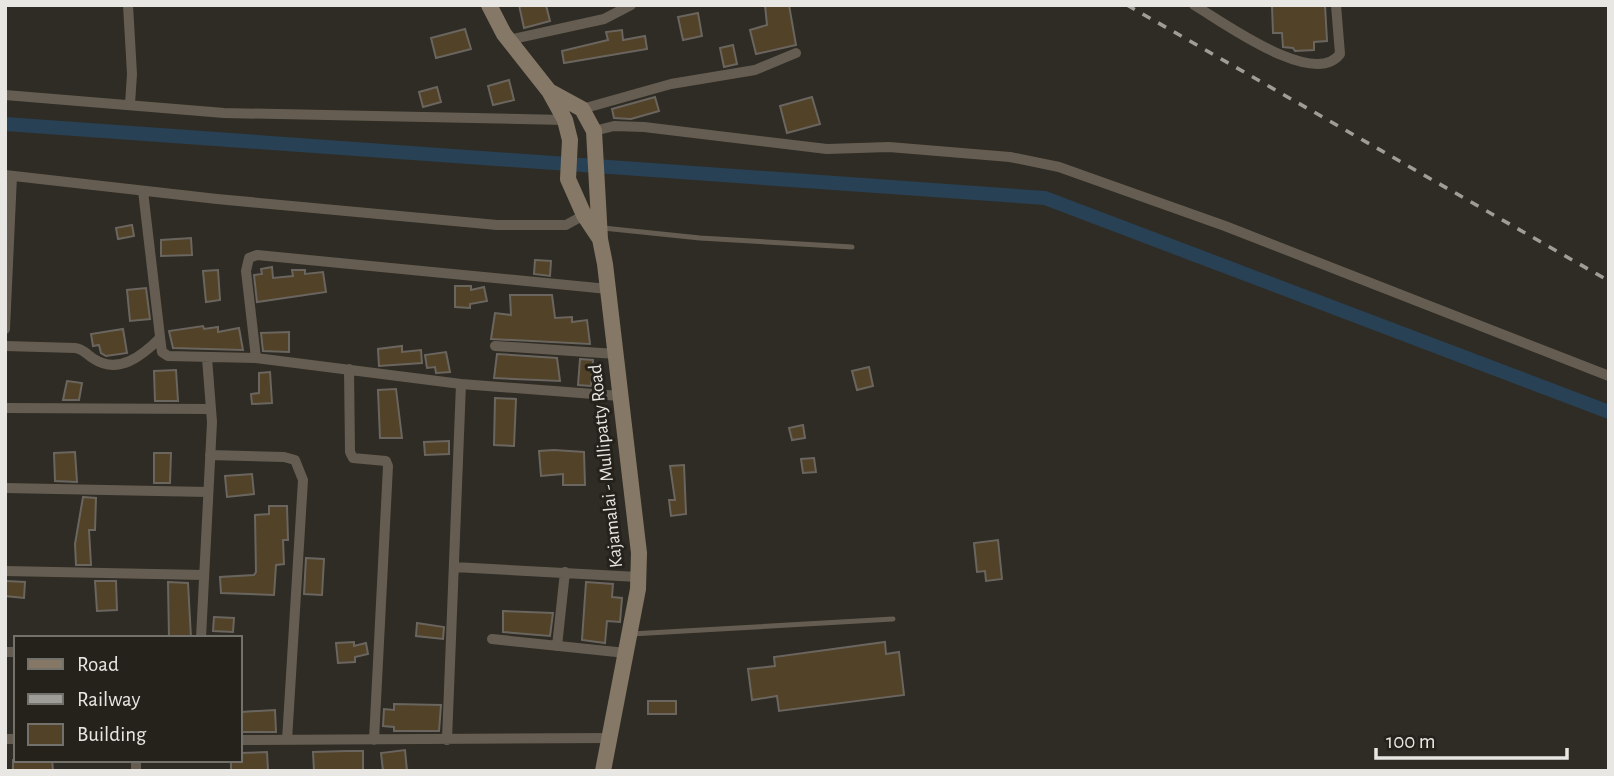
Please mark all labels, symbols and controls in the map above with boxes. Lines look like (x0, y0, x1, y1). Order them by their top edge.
street label: Kajamalai - Mullipatty Road (586, 363, 626, 569)
legend (14, 636, 242, 762)
text: Road (77, 654, 119, 675)
text: Railway (77, 689, 140, 710)
scale bar (1376, 716, 1567, 760)
text: Building (77, 724, 147, 745)
text: 100 m (1386, 731, 1436, 752)

